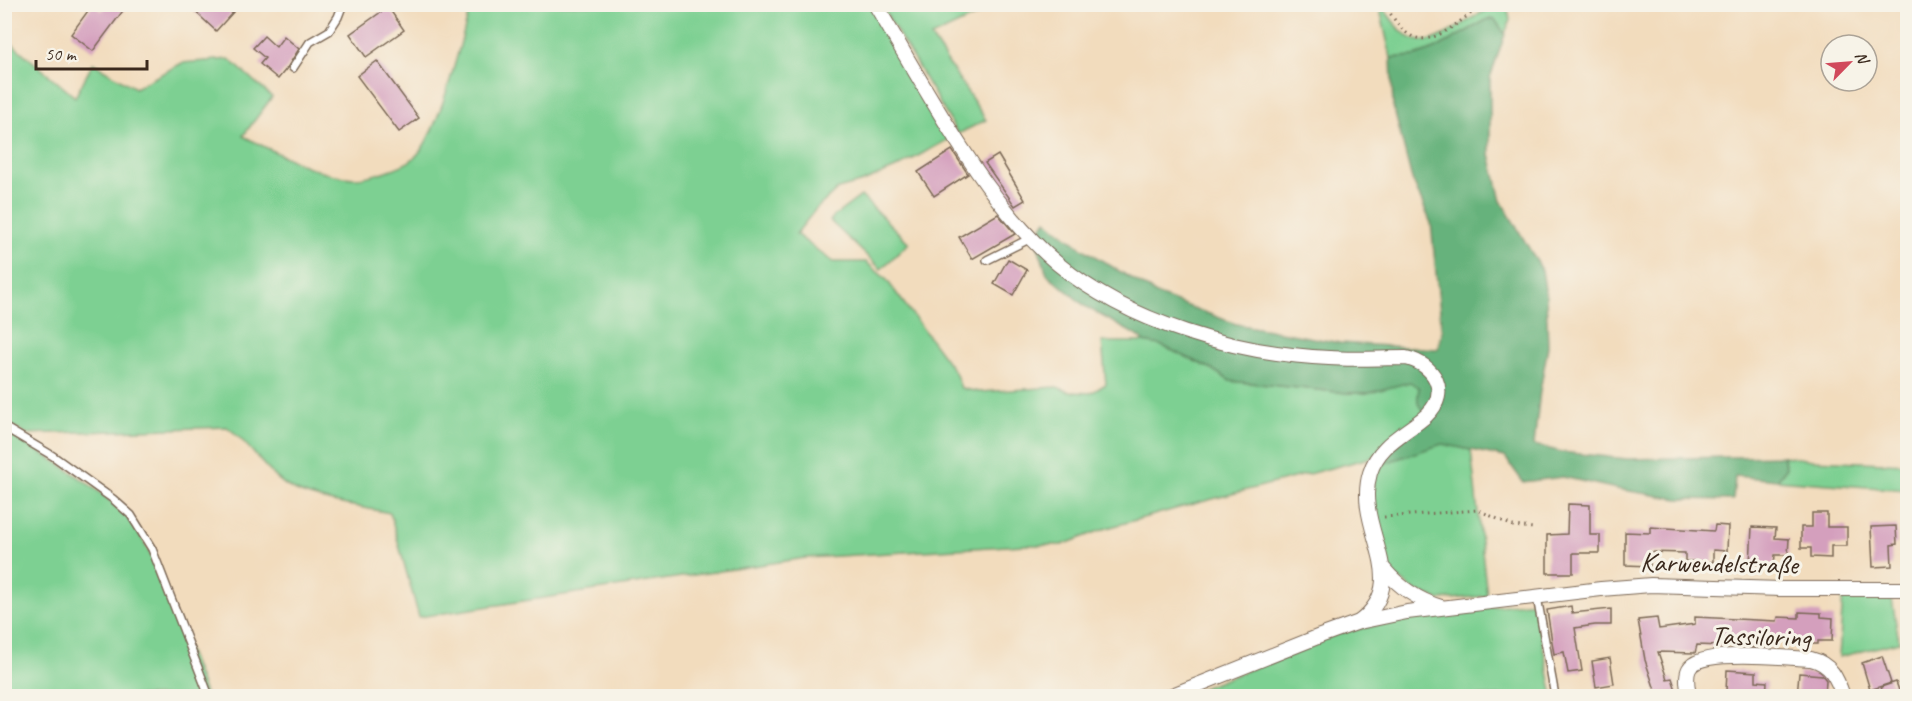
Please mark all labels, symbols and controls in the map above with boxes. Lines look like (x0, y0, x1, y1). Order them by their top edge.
scale bar (36, 33, 147, 71)
north arrow (1819, 33, 1879, 93)
text: 50 m (45, 43, 78, 65)
text: N (1851, 48, 1874, 69)
street label: Karwendelstraße (1640, 544, 1800, 582)
street label: Tassiloring (1711, 618, 1813, 654)

